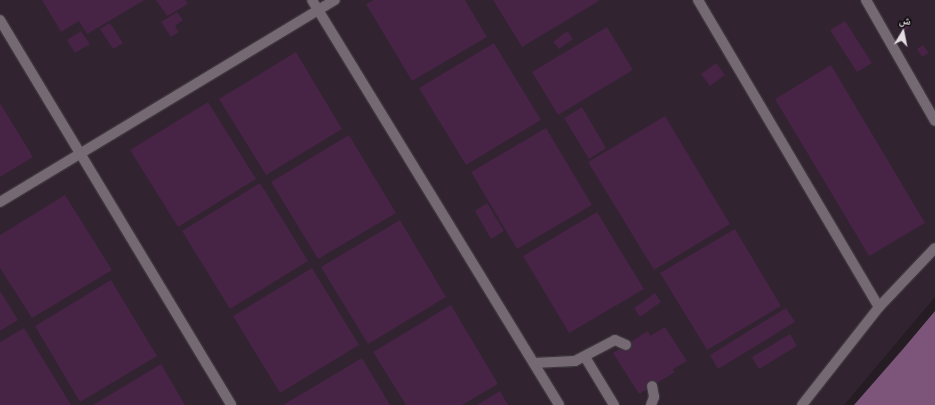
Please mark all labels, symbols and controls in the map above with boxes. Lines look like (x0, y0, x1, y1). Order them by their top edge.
text: ش (898, 11, 912, 28)
north arrow (883, 12, 923, 52)

